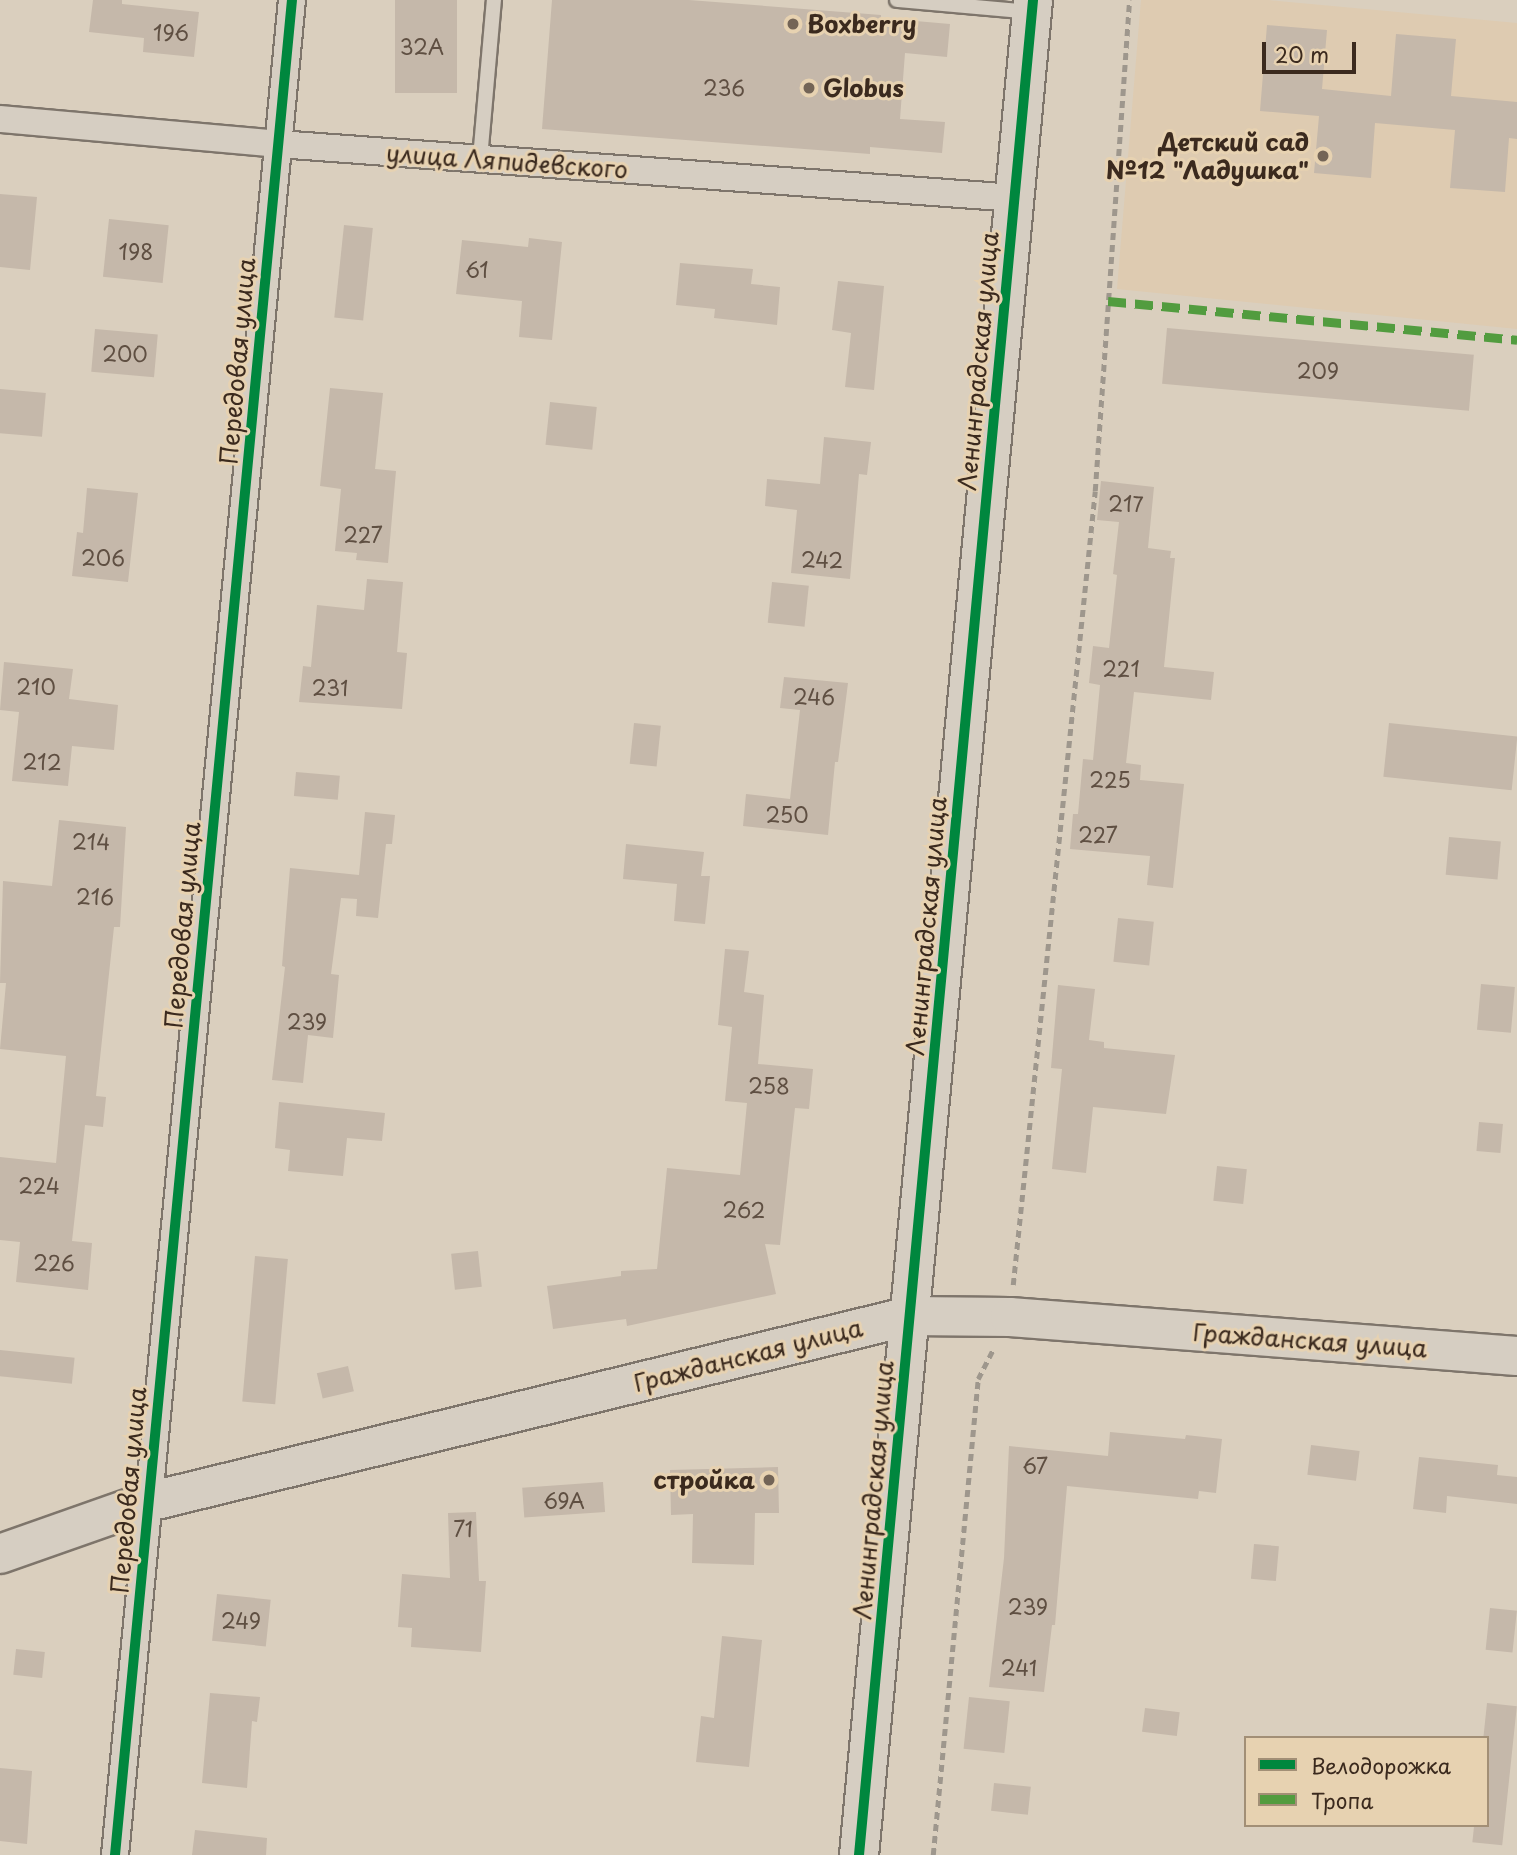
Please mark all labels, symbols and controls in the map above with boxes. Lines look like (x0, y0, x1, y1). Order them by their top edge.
place label: Boxberry (807, 10, 917, 38)
marker: Boxberry (785, 16, 801, 32)
house number: 196 (153, 19, 189, 45)
scale bar (1265, 28, 1360, 72)
house number: 32А (400, 33, 444, 59)
text: 20 m (1275, 38, 1329, 70)
house number: 236 (703, 74, 745, 100)
place label: Globus (823, 74, 904, 102)
marker: Globus (801, 80, 817, 96)
place label: Детский сад №12 "Ладушка" (1105, 128, 1309, 184)
street label: улица Ляпидевского (384, 138, 630, 184)
marker: Детский сад №12 "Ладушка" (1315, 148, 1331, 164)
street label: Ленинградская улица (952, 230, 1004, 492)
house number: 198 (119, 238, 153, 264)
street label: Передовая улица (214, 256, 260, 466)
house number: 61 (465, 256, 489, 282)
house number: 200 (102, 340, 148, 366)
house number: 209 (1297, 357, 1339, 383)
house number: 217 (1108, 490, 1144, 516)
house number: 227 (343, 521, 383, 547)
house number: 206 (81, 544, 125, 570)
house number: 242 (801, 546, 843, 572)
house number: 221 (1102, 655, 1140, 681)
house number: 210 (16, 673, 56, 699)
house number: 231 (312, 674, 348, 700)
house number: 246 (793, 683, 835, 709)
house number: 212 (22, 748, 62, 774)
house number: 225 (1089, 766, 1131, 792)
street label: Ленинградская улица (900, 795, 952, 1057)
house number: 250 (765, 801, 809, 827)
street label: Передовая улица (159, 820, 205, 1030)
house number: 227 (1078, 821, 1118, 847)
house number: 214 (72, 828, 110, 854)
house number: 216 (76, 883, 114, 909)
house number: 239 (287, 1008, 327, 1034)
house number: 258 (748, 1072, 790, 1098)
house number: 224 (18, 1172, 60, 1198)
house number: 262 (723, 1196, 765, 1222)
house number: 226 (33, 1249, 75, 1275)
street label: Гражданская улица (630, 1312, 866, 1398)
street label: Гражданская улица (1191, 1317, 1429, 1363)
street label: Ленинградская улица (847, 1359, 899, 1621)
street label: Передовая улица (105, 1385, 151, 1595)
house number: 67 (1022, 1452, 1048, 1478)
place label: стройка (653, 1466, 755, 1494)
marker: стройка (761, 1472, 777, 1488)
house number: 69А (543, 1487, 585, 1513)
house number: 71 (453, 1515, 473, 1541)
house number: 239 (1008, 1593, 1048, 1619)
house number: 249 (221, 1607, 261, 1633)
house number: 241 (1001, 1654, 1037, 1680)
legend (1244, 1736, 1489, 1827)
text: Велодорожка (1311, 1749, 1451, 1781)
text: Тропа (1311, 1784, 1373, 1816)

